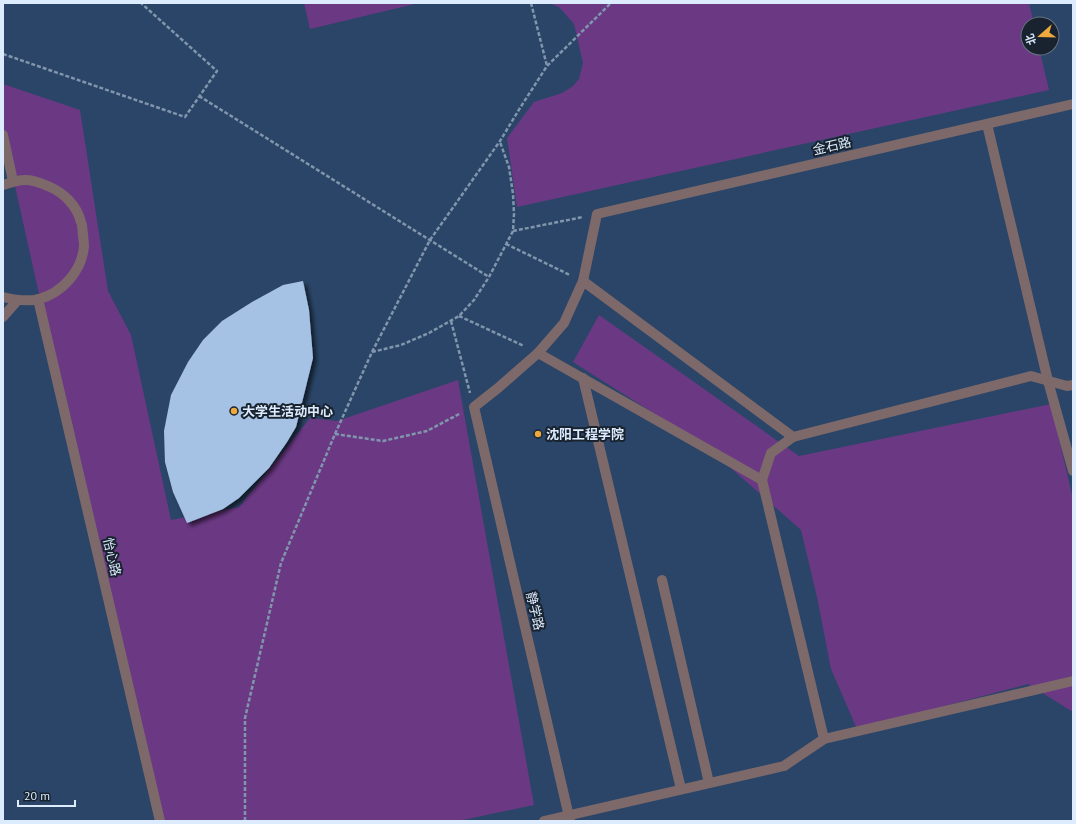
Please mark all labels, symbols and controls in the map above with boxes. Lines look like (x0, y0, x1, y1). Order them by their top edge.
north arrow (1020, 16, 1060, 56)
text: 北 (1022, 32, 1039, 47)
street label: 金石路 (811, 133, 853, 159)
place label: 大学生活动中心 (242, 403, 333, 420)
marker: 大学生活动中心 (229, 406, 239, 416)
place label: 沈阳工程学院 (546, 426, 624, 443)
marker: 沈阳工程学院 (533, 429, 543, 439)
street label: 怡心路 (99, 536, 125, 578)
street label: 静学路 (522, 590, 548, 632)
scale bar (18, 782, 75, 808)
text: 20 m (24, 788, 50, 803)

